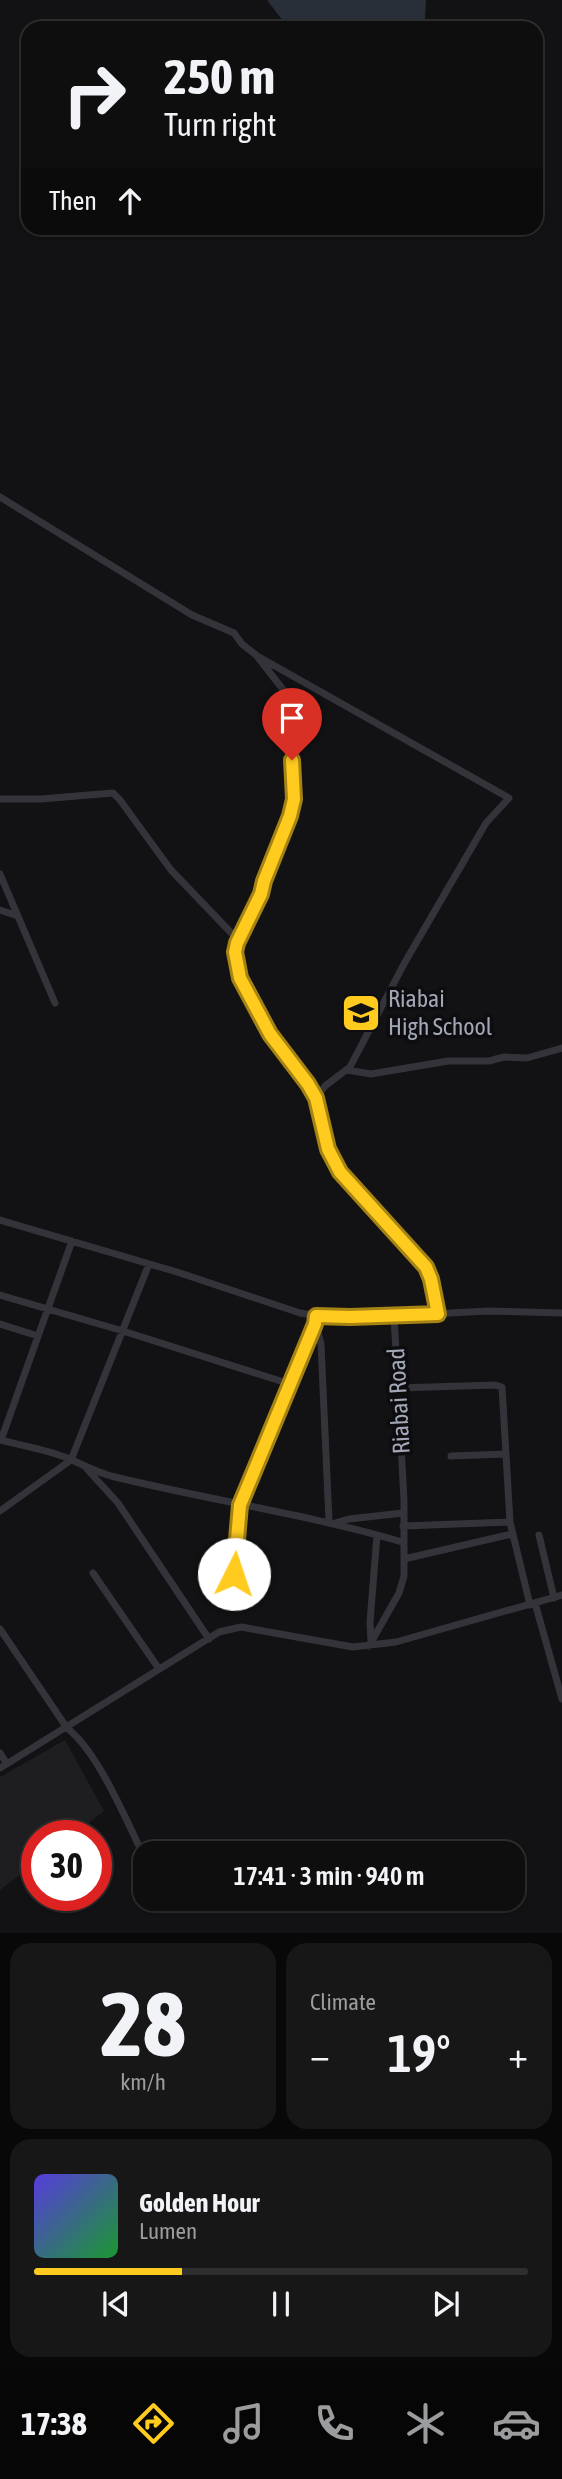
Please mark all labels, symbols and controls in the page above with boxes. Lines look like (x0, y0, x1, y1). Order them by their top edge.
text: 250 m (164, 48, 275, 104)
icon: right (49, 49, 140, 140)
text: Turn right (164, 106, 277, 143)
icon: ahead (111, 182, 149, 220)
text: Then (49, 186, 97, 216)
pin (262, 688, 322, 760)
icon: arrive (273, 699, 311, 737)
place label: Riabai High School (388, 985, 493, 1040)
school or university icon: Riabai High School (340, 992, 382, 1034)
street label: Riabai Road (382, 1347, 415, 1455)
position arrow (197, 1537, 271, 1611)
speed limit sign: 30 (21, 1820, 112, 1911)
text: 17:41 · 3 min · 940 m (234, 1861, 424, 1891)
text: 28 (100, 1971, 186, 2075)
text: Climate (310, 1989, 376, 2015)
text: 19° (387, 2023, 451, 2083)
text: − (310, 2033, 330, 2076)
text: + (508, 2033, 528, 2076)
text: km/h (120, 2069, 166, 2095)
text: Golden Hour (139, 2188, 259, 2218)
text: Lumen (139, 2218, 197, 2244)
icon: previous (97, 2285, 135, 2323)
icon: pause (262, 2285, 300, 2323)
icon: next (427, 2285, 465, 2323)
icon: directions (129, 2399, 178, 2448)
icon: music (219, 2399, 268, 2448)
icon: phone (310, 2399, 359, 2448)
icon: climate (401, 2399, 450, 2448)
icon: car (492, 2399, 541, 2448)
text: 17:38 (21, 2405, 87, 2442)

